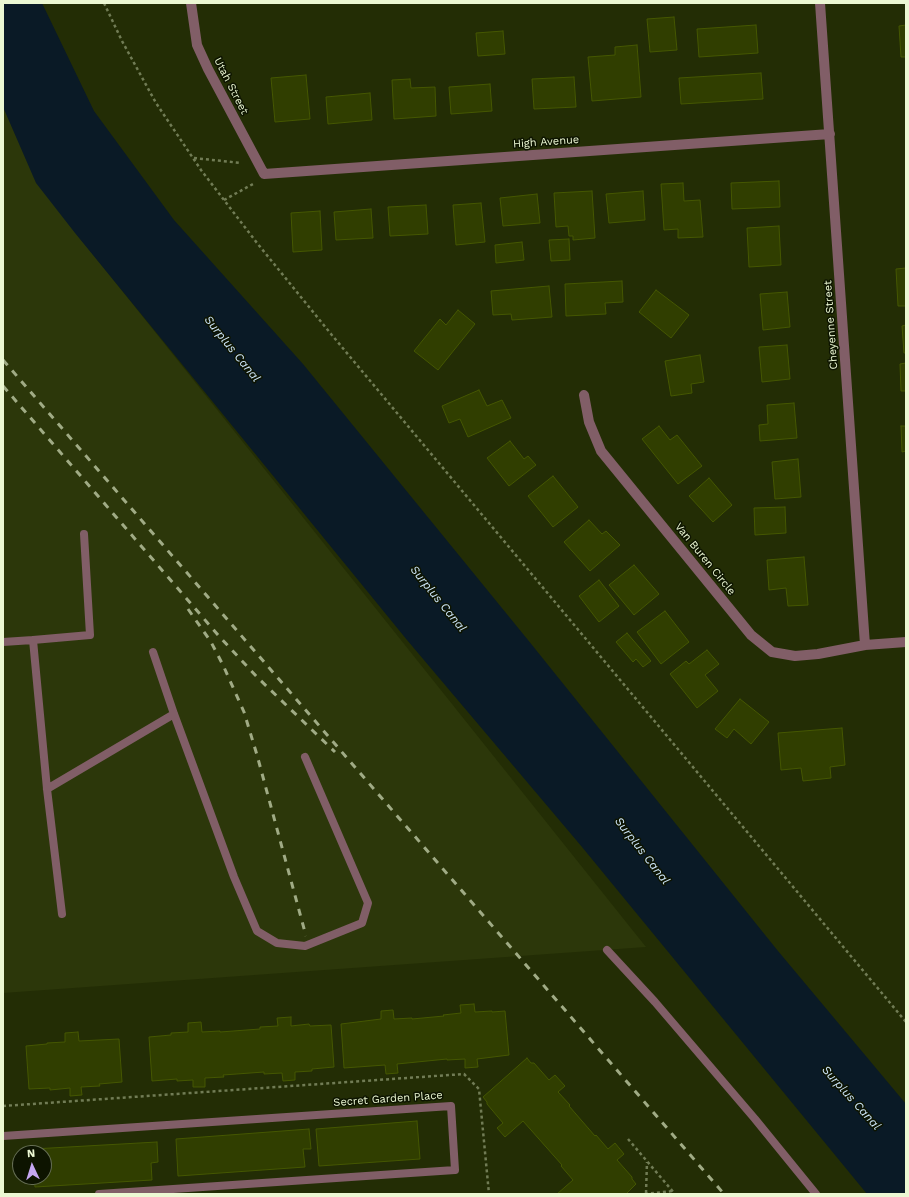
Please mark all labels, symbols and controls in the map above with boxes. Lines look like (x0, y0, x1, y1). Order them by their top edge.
street label: Utah Street (211, 55, 251, 117)
street label: High Avenue (512, 133, 580, 151)
street label: Cheyenne Street (821, 280, 841, 370)
water label: Surplus Canal (201, 313, 263, 385)
street label: Van Buren Circle (672, 520, 738, 598)
water label: Surplus Canal (407, 563, 469, 635)
water label: Surplus Canal (611, 814, 673, 888)
water label: Surplus Canal (818, 1063, 884, 1133)
street label: Secret Garden Place (333, 1089, 443, 1109)
north arrow (12, 1145, 52, 1185)
text: N (27, 1147, 36, 1160)

